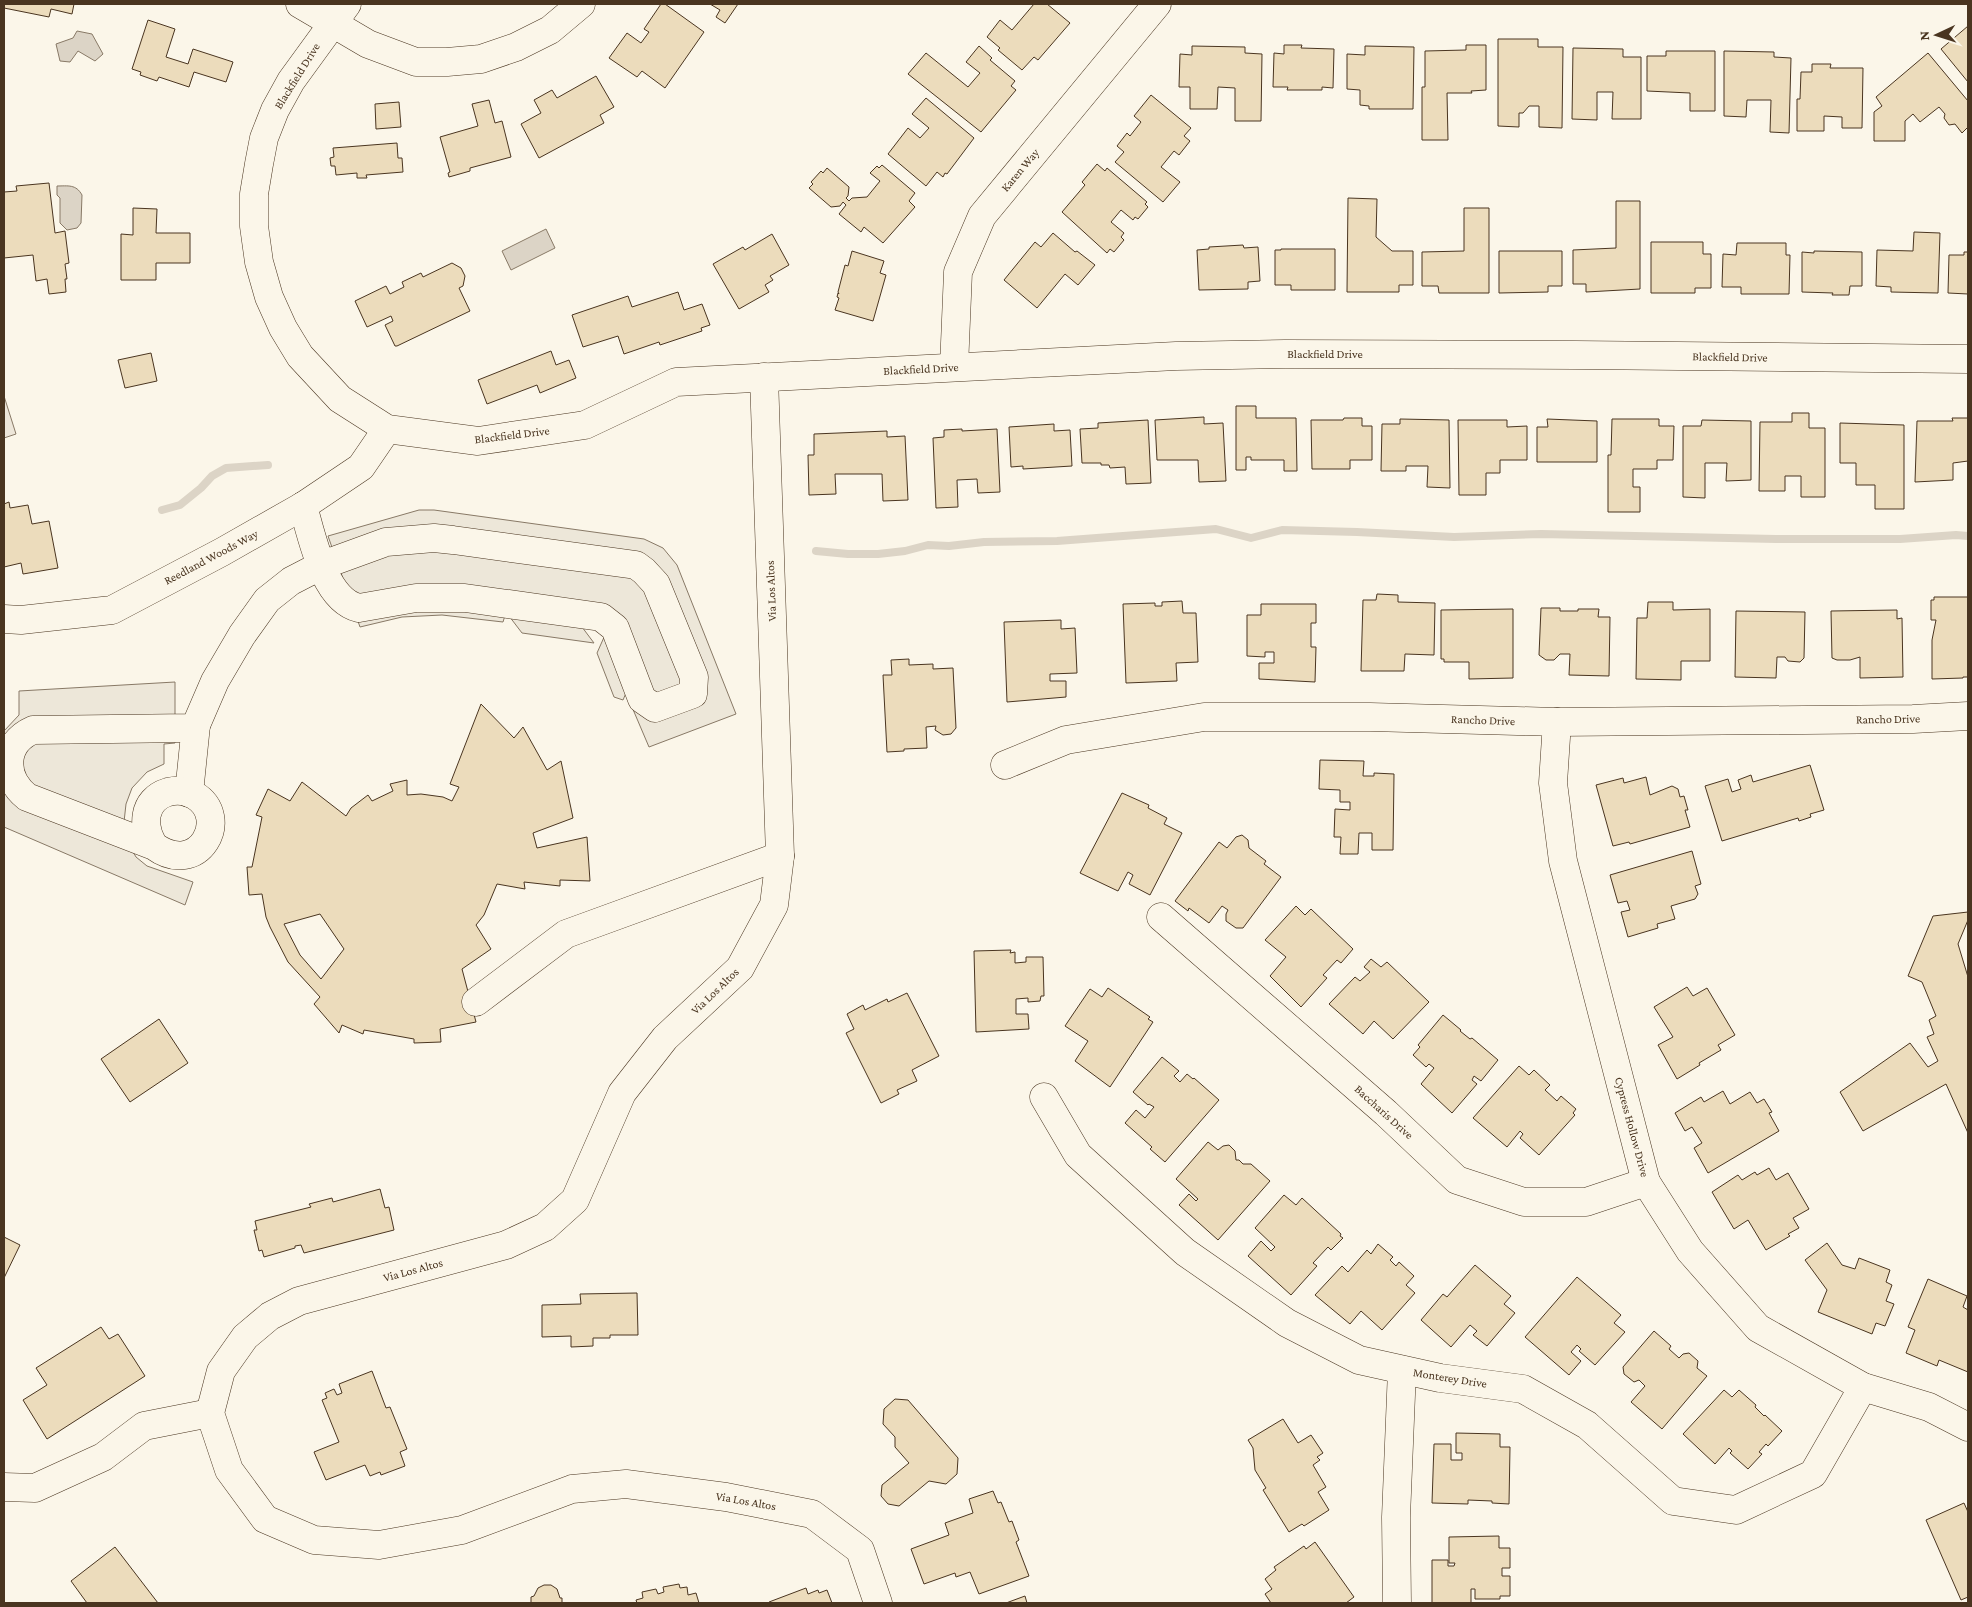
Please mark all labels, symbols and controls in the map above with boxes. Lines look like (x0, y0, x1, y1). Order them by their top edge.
north arrow (1912, 10, 1962, 60)
text: N (1916, 30, 1932, 41)
street label: Blackfield Drive (271, 40, 323, 112)
street label: Karen Way (998, 145, 1042, 194)
street label: Blackfield Drive (1287, 347, 1363, 361)
street label: Blackfield Drive (1692, 349, 1768, 365)
street label: Blackfield Drive (883, 360, 959, 378)
street label: Blackfield Drive (474, 423, 550, 447)
street label: Reedland Woods Way (162, 526, 261, 588)
street label: Via Los Altos (763, 560, 779, 622)
street label: Rancho Drive (1856, 711, 1920, 727)
street label: Rancho Drive (1451, 712, 1515, 728)
street label: Via Los Altos (688, 965, 742, 1017)
street label: Cypress Hollow Drive (1612, 1075, 1652, 1179)
street label: Baccharis Drive (1352, 1082, 1416, 1142)
street label: Via Los Altos (382, 1255, 445, 1285)
street label: Monterey Drive (1412, 1365, 1488, 1391)
street label: Via Los Altos (715, 1489, 778, 1513)

